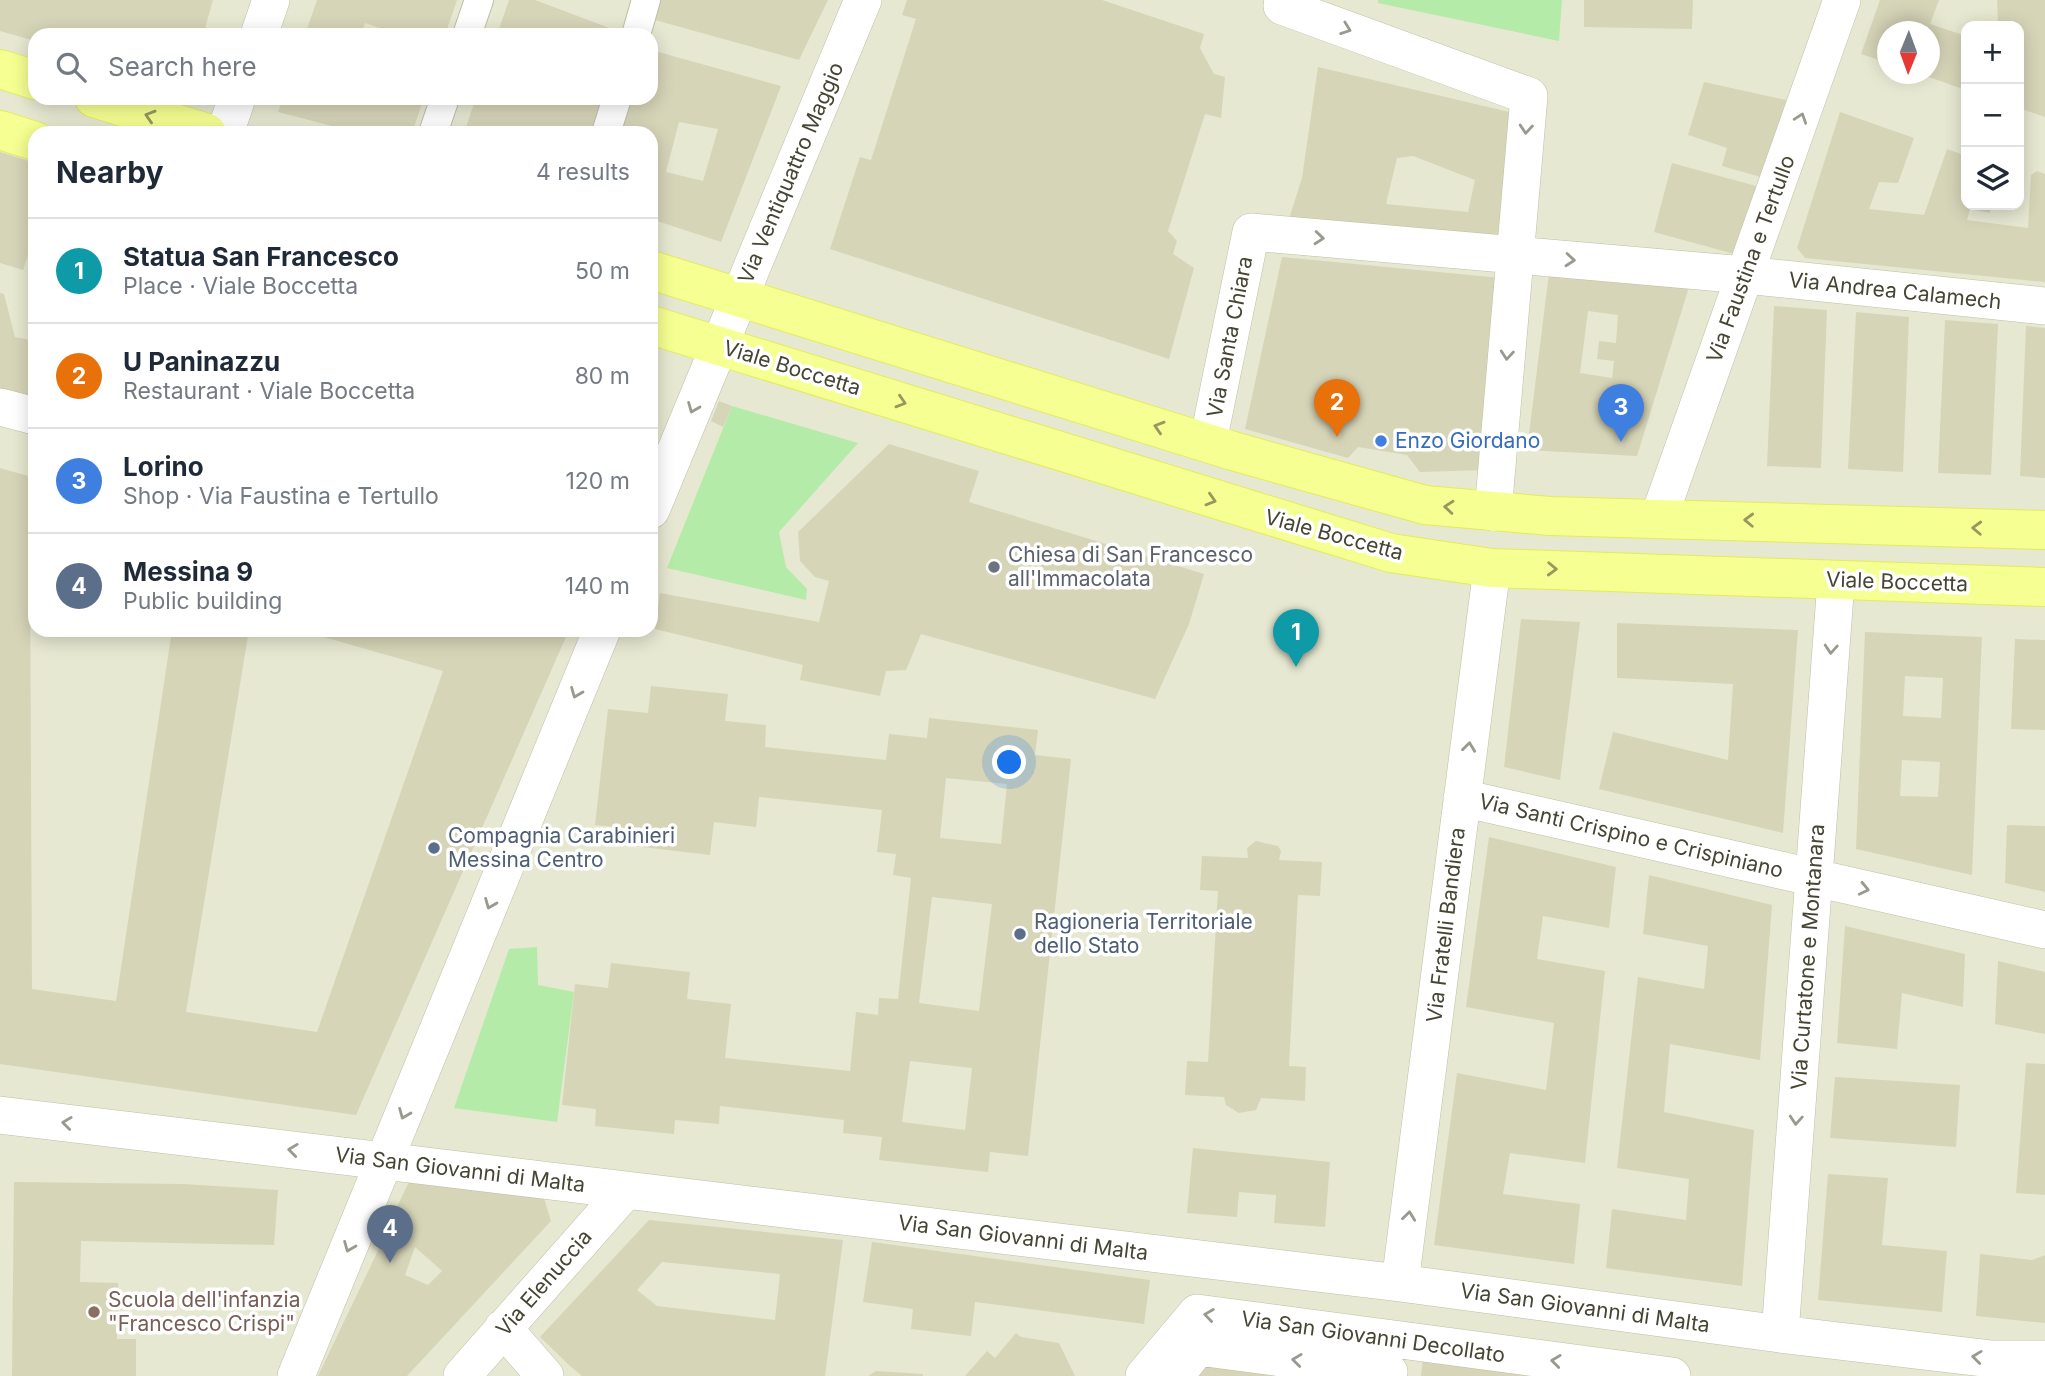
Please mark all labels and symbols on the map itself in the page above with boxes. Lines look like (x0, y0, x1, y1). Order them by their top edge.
one-way arrow (1339, 21, 1351, 35)
north arrow (1877, 21, 1940, 84)
street label: Via Ventiquattro Maggio (733, 58, 849, 287)
one-way arrow (145, 109, 157, 124)
one-way arrow (1793, 113, 1807, 125)
one-way arrow (1519, 124, 1534, 135)
street label: Via Faustina e Tertullo (1701, 152, 1800, 366)
one-way arrow (1313, 230, 1324, 245)
one-way arrow (1564, 252, 1575, 267)
street label: Via Santa Chiara (1202, 254, 1257, 420)
street label: Via Andrea Calamech (1787, 267, 2003, 314)
street label: Viale Boccetta (720, 335, 864, 400)
one-way arrow (1499, 350, 1514, 361)
pin: 2 (1314, 379, 1360, 437)
pin: 3 (1598, 384, 1644, 442)
one-way arrow (894, 394, 906, 408)
one-way arrow (687, 401, 701, 413)
one-way arrow (1154, 420, 1166, 435)
place label: Enzo Giordano (1395, 428, 1540, 453)
marker: Enzo Giordano (1373, 433, 1389, 449)
one-way arrow (1205, 491, 1217, 506)
one-way arrow (1443, 500, 1455, 515)
street label: Viale Boccetta (1262, 504, 1406, 565)
one-way arrow (1744, 513, 1755, 528)
one-way arrow (1971, 520, 1982, 536)
place label: Chiesa di San Francesco all'Immacolata (1008, 542, 1253, 591)
marker: Chiesa di San Francesco all'Immacolata (986, 559, 1002, 575)
one-way arrow (1547, 562, 1558, 577)
street label: Viale Boccetta (1825, 567, 1969, 596)
pin: 1 (1273, 609, 1319, 667)
one-way arrow (1823, 643, 1838, 654)
one-way arrow (570, 686, 584, 698)
one-way arrow (1461, 741, 1476, 753)
your location (992, 745, 1026, 779)
street label: Via Santi Crispino e Crispiniano (1477, 788, 1786, 883)
place label: Compagnia Carabinieri Messina Centro (448, 823, 675, 872)
street label: Via Curtatone e Montanara (1786, 823, 1829, 1091)
street label: Via Fratelli Bandiera (1421, 826, 1470, 1024)
marker: Compagnia Carabinieri Messina Centro (426, 840, 442, 856)
one-way arrow (1858, 881, 1870, 895)
one-way arrow (484, 896, 498, 909)
place label: Ragioneria Territoriale dello Stato (1034, 909, 1253, 958)
marker: Ragioneria Territoriale dello Stato (1012, 926, 1028, 942)
one-way arrow (398, 1108, 412, 1120)
one-way arrow (61, 1115, 72, 1130)
one-way arrow (1789, 1115, 1804, 1126)
one-way arrow (287, 1142, 298, 1157)
street label: Via San Giovanni di Malta (334, 1142, 587, 1197)
pin: 4 (367, 1205, 413, 1263)
street label: Via San Giovanni di Malta (897, 1210, 1150, 1265)
one-way arrow (1401, 1210, 1416, 1222)
street label: Via Elenuccia (491, 1224, 597, 1341)
one-way arrow (344, 1240, 358, 1252)
street label: Via San Giovanni di Malta (1459, 1278, 1712, 1337)
place label: Scuola dell'infanzia "Francesco Crispi" (108, 1287, 300, 1336)
marker: Scuola dell'infanzia "Francesco Crispi" (86, 1304, 102, 1320)
street label: Via San Giovanni Decollato (1239, 1306, 1507, 1367)
one-way arrow (1203, 1308, 1215, 1323)
one-way arrow (1971, 1350, 1982, 1365)
one-way arrow (1291, 1353, 1303, 1368)
one-way arrow (1550, 1353, 1562, 1368)

